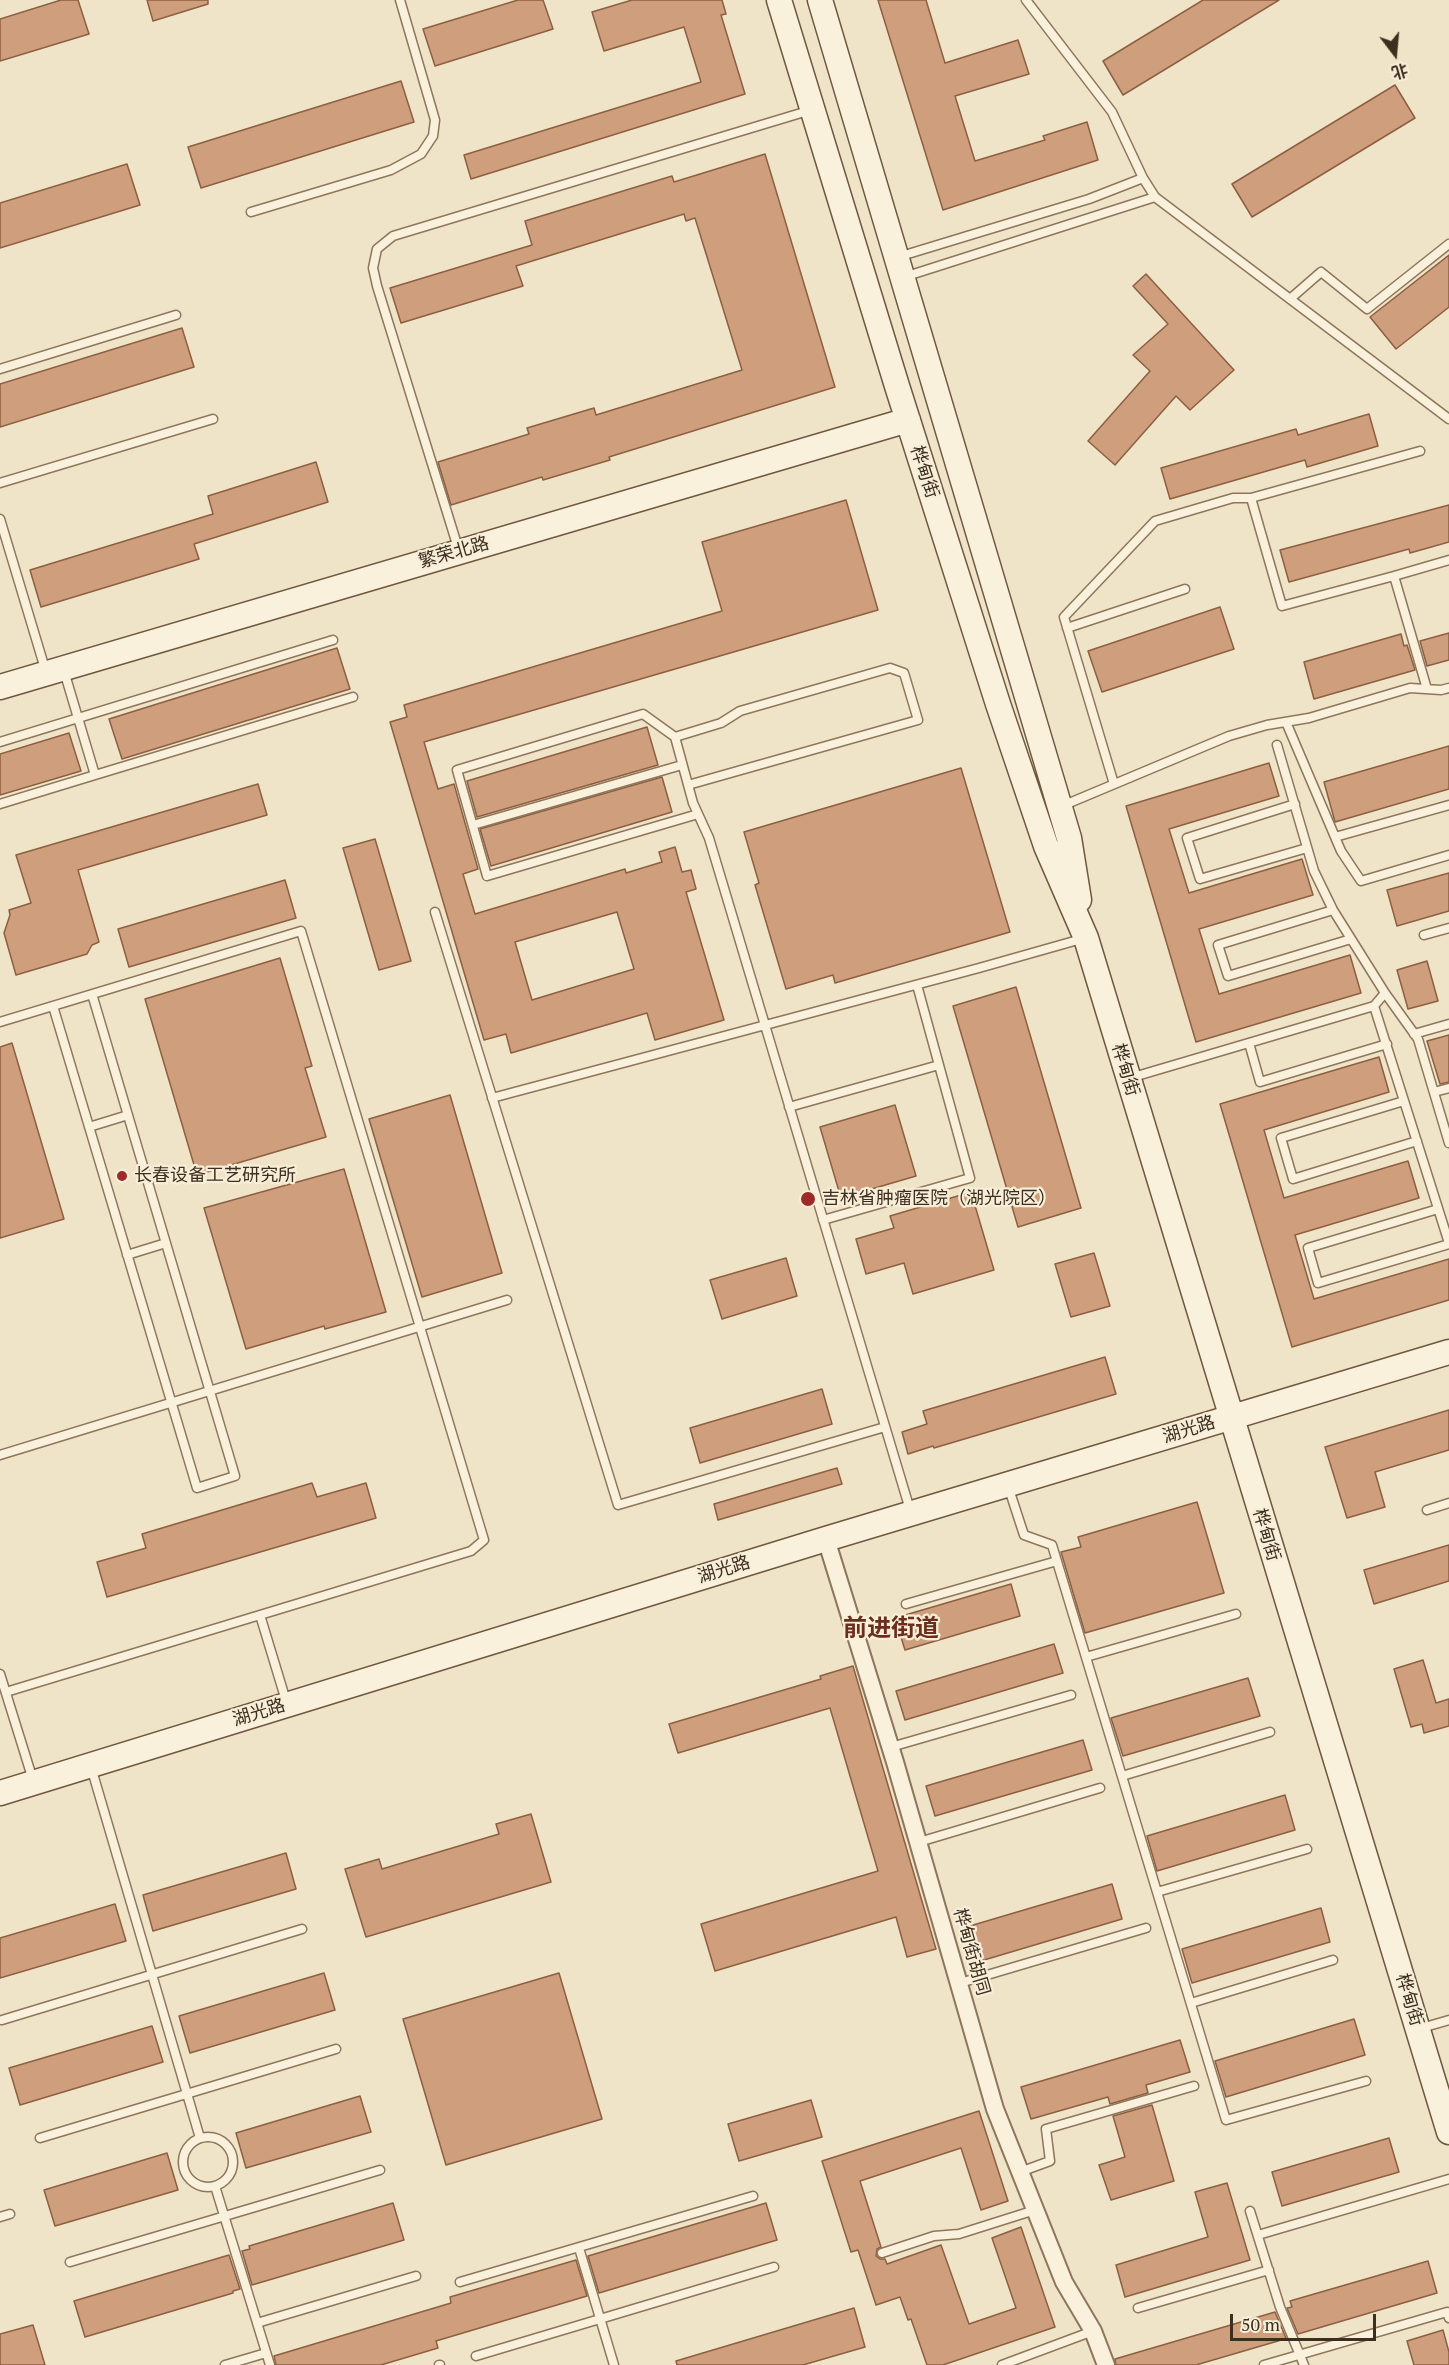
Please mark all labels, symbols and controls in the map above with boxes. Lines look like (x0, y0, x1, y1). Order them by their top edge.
north arrow (1365, 24, 1425, 84)
text: 北 (1389, 59, 1411, 84)
street label: 桦甸街 (905, 443, 943, 501)
street label: 繁荣北路 (416, 533, 492, 573)
street label: 桦甸街 (1107, 1041, 1143, 1099)
place label: 长春设备工艺研究所 (134, 1165, 296, 1187)
marker: 长春设备工艺研究所 (115, 1169, 129, 1183)
place label: 吉林省肿瘤医院（湖光院区） (822, 1188, 1056, 1210)
marker: 吉林省肿瘤医院（湖光院区） (799, 1190, 817, 1208)
street label: 湖光路 (1160, 1412, 1218, 1448)
street label: 桦甸街 (1248, 1506, 1284, 1564)
street label: 湖光路 (695, 1552, 753, 1588)
district label: 前进街道 (843, 1615, 939, 1643)
street label: 湖光路 (230, 1695, 288, 1731)
street label: 桦甸街胡同 (948, 1906, 994, 1998)
street label: 桦甸街 (1391, 1971, 1427, 2029)
scale bar (1233, 2302, 1378, 2340)
text: 50 m (1241, 2312, 1280, 2336)

